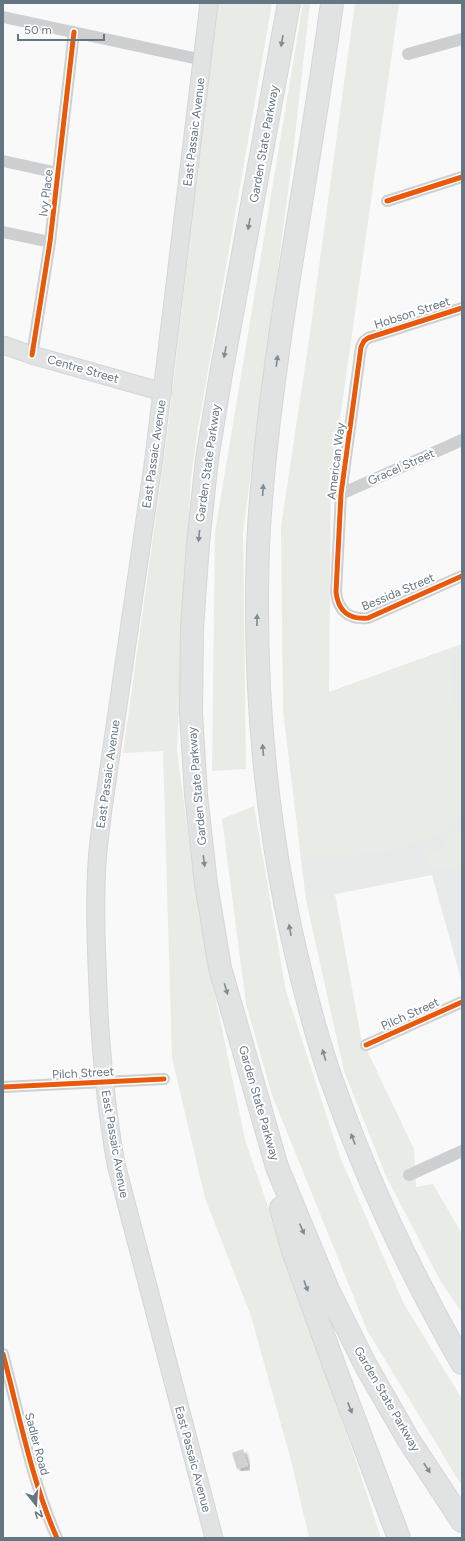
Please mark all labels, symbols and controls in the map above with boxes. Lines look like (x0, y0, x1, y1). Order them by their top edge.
scale bar (18, 16, 104, 42)
text: 50 m (24, 23, 52, 37)
one-way arrow (279, 35, 285, 47)
street label: East Passaic Avenue (180, 76, 208, 187)
street label: Garden State Parkway (247, 84, 281, 204)
street label: Ivy Place (36, 168, 56, 217)
one-way arrow (246, 218, 252, 231)
street label: Hobson Street (372, 294, 452, 332)
one-way arrow (222, 346, 228, 358)
street label: Centre Street (46, 352, 121, 386)
one-way arrow (274, 355, 280, 367)
street label: East Passaic Avenue (139, 398, 169, 509)
street label: Garden State Parkway (193, 402, 223, 523)
street label: American Way (324, 421, 348, 500)
street label: Gracel Street (365, 446, 437, 488)
one-way arrow (259, 484, 266, 496)
one-way arrow (196, 530, 202, 542)
street label: Bessida Street (360, 570, 437, 614)
one-way arrow (254, 613, 260, 626)
street label: East Passaic Avenue (93, 718, 123, 829)
street label: Garden State Parkway (185, 725, 209, 846)
one-way arrow (260, 744, 267, 756)
one-way arrow (201, 855, 207, 867)
one-way arrow (287, 924, 293, 936)
one-way arrow (224, 983, 230, 995)
street label: Pilch Street (379, 995, 442, 1033)
street label: Garden State Parkway (236, 1044, 282, 1163)
one-way arrow (321, 1049, 327, 1061)
street label: Pilch Street (52, 1064, 115, 1082)
street label: East Passaic Avenue (99, 1089, 131, 1200)
one-way arrow (350, 1133, 356, 1145)
one-way arrow (299, 1223, 305, 1234)
one-way arrow (303, 1280, 309, 1292)
street label: Garden State Parkway (351, 1344, 423, 1455)
one-way arrow (348, 1402, 354, 1414)
street label: East Passaic Avenue (172, 1404, 214, 1514)
street label: Sadler Road (22, 1411, 52, 1477)
one-way arrow (423, 1463, 431, 1473)
north arrow (16, 1485, 56, 1525)
text: N (33, 1507, 45, 1522)

